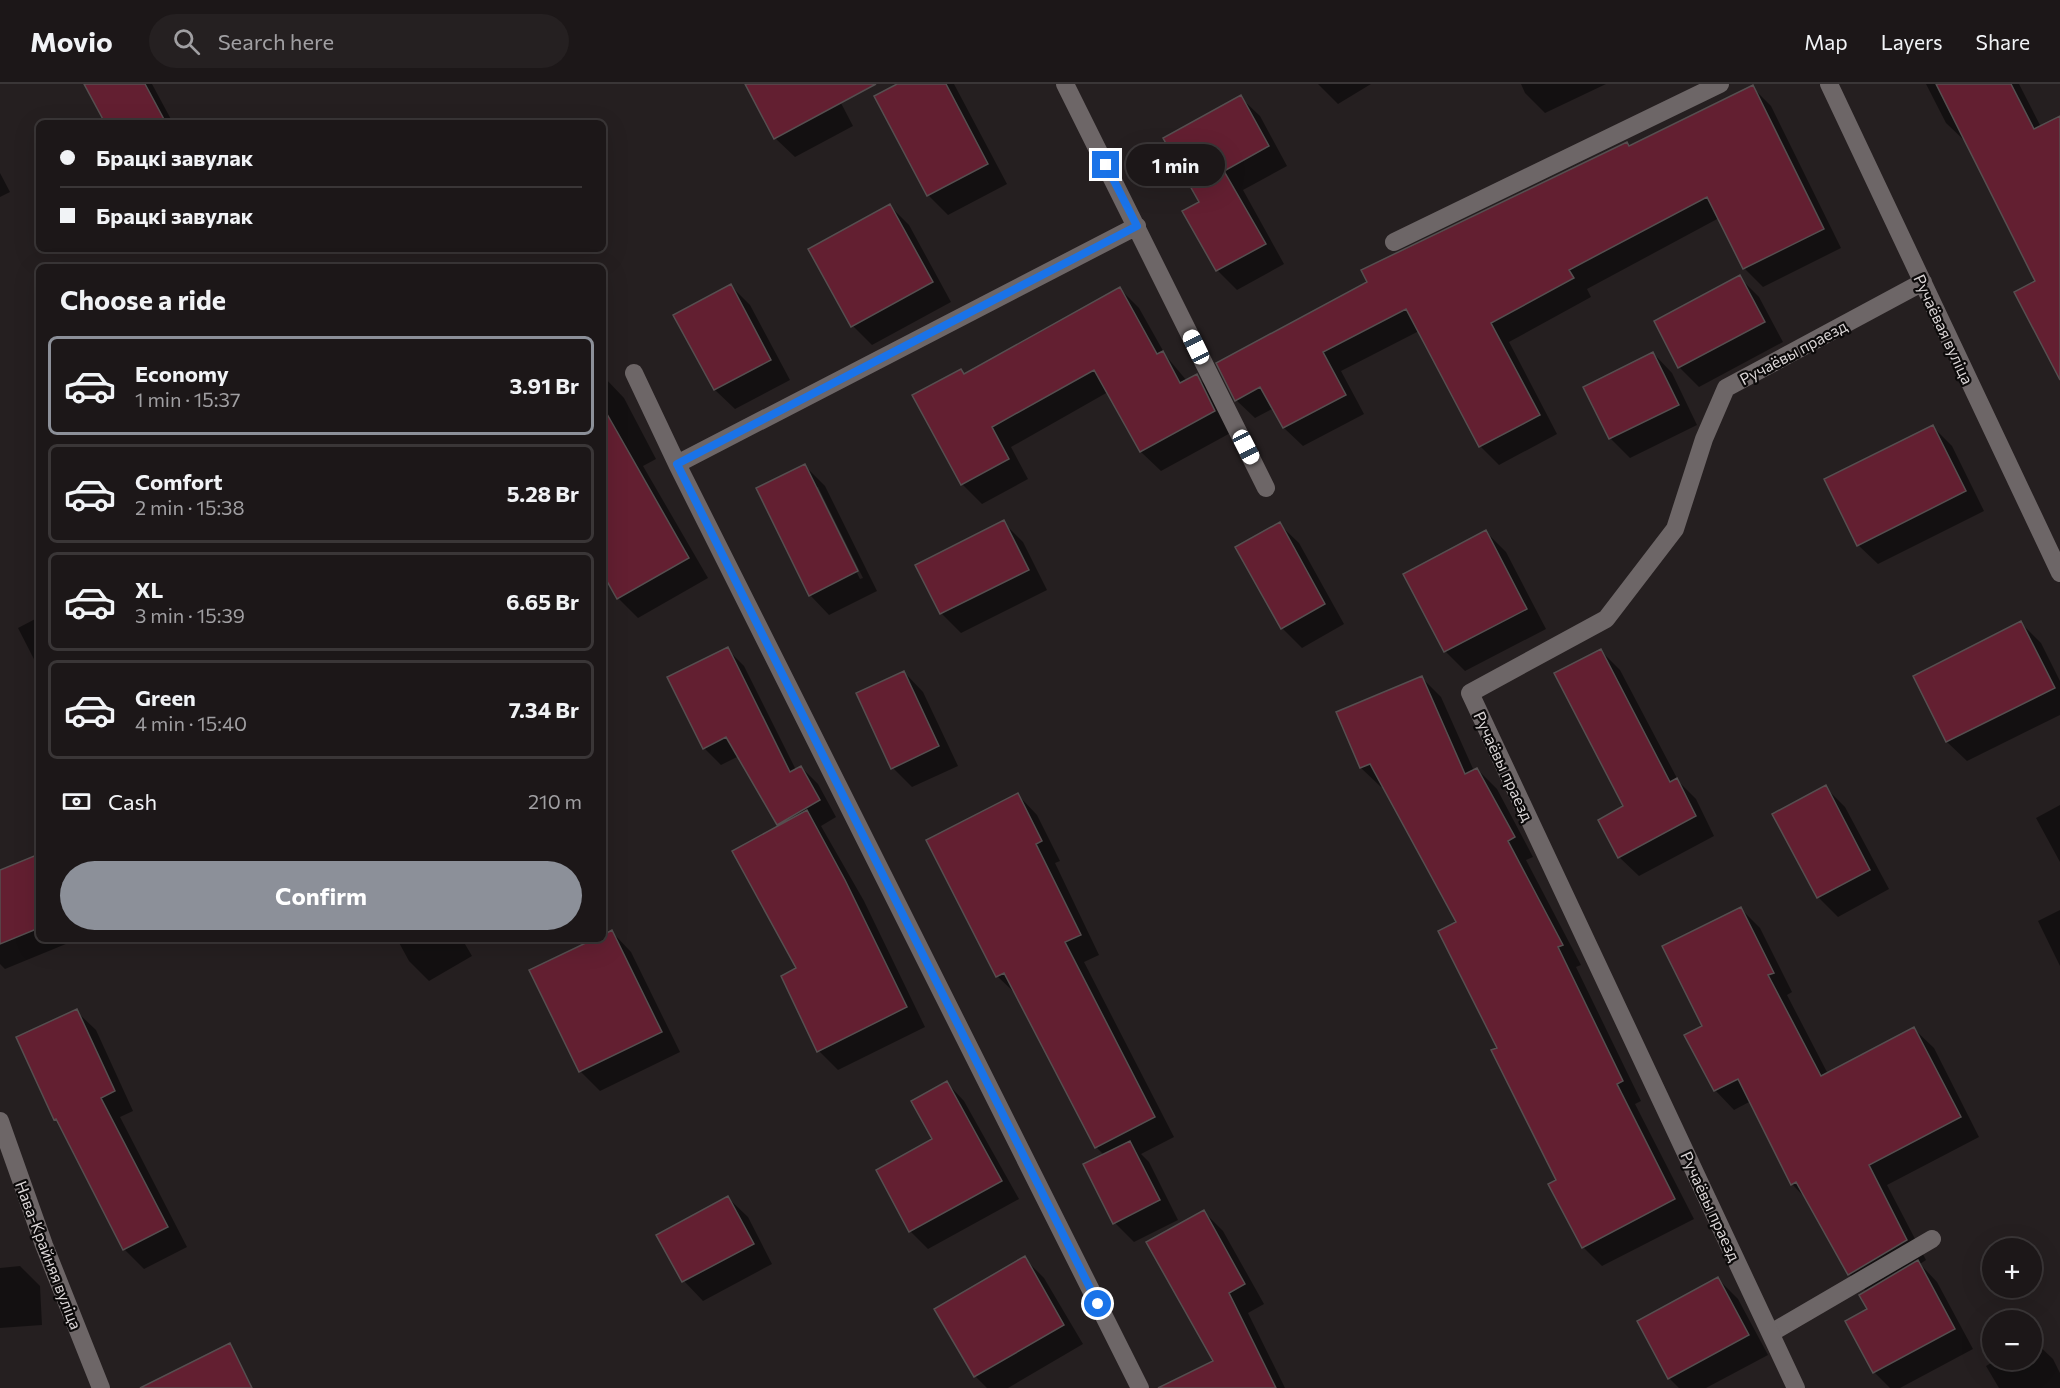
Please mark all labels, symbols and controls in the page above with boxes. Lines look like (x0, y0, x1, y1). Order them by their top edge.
search box (149, 14, 569, 68)
text: Movio (30, 24, 113, 58)
icon: search (170, 25, 203, 58)
text: Search here (218, 28, 334, 55)
text: Map (1804, 29, 1848, 54)
text: Layers (1881, 29, 1943, 54)
text: Share (1976, 29, 2030, 54)
text: Брацкі завулак (96, 144, 253, 171)
callout: 1 min (1127, 144, 1226, 186)
route end (1092, 151, 1119, 178)
text: 1 min (1152, 153, 1199, 177)
text: Брацкі завулак (96, 202, 253, 229)
street label: Ручаёвая вуліца (1910, 271, 1978, 387)
text: Choose a ride (60, 283, 226, 316)
street label: Ручаёвы праезд (1736, 315, 1851, 388)
car (1180, 327, 1212, 367)
icon: car (63, 359, 117, 413)
text: Economy (135, 360, 229, 387)
text: 3.91 Br (510, 372, 579, 399)
text: 1 min · 15:37 (135, 387, 240, 411)
car (1230, 427, 1262, 467)
icon: car (63, 467, 117, 521)
text: Comfort (135, 468, 223, 495)
text: 5.28 Br (507, 480, 579, 507)
text: 2 min · 15:38 (135, 495, 245, 519)
icon: car (63, 575, 117, 629)
text: XL (135, 576, 163, 603)
text: 6.65 Br (506, 588, 579, 615)
text: 3 min · 15:39 (135, 603, 245, 627)
icon: car (63, 683, 117, 737)
text: Green (135, 684, 196, 711)
text: 7.34 Br (509, 696, 579, 723)
street label: Ручаёвы праезд (1470, 708, 1538, 825)
text: 4 min · 15:40 (135, 711, 247, 735)
icon: cash (60, 785, 93, 818)
text: Cash (108, 788, 157, 815)
text: 210 m (528, 789, 582, 813)
button: Confirm (60, 861, 582, 930)
street label: Ручаёвы праезд (1677, 1148, 1745, 1265)
street label: Нава-Крайняя вуліца (12, 1178, 86, 1332)
map controls (1982, 1238, 2042, 1370)
button: + (1982, 1238, 2042, 1298)
route start (1084, 1290, 1111, 1317)
button: − (1982, 1310, 2042, 1370)

